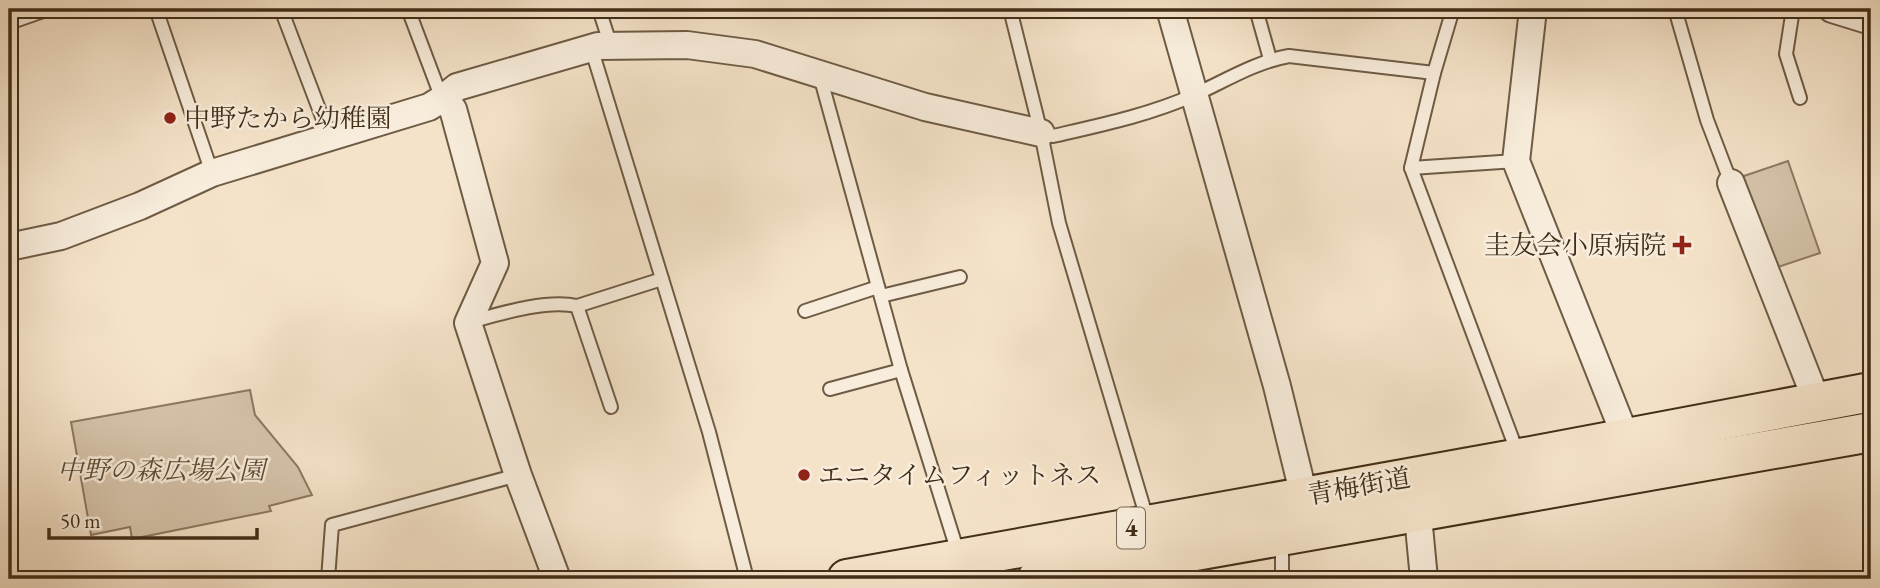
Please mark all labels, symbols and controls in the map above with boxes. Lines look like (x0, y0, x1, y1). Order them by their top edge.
place label: 中野たから幼稚園 (184, 101, 392, 135)
marker: 中野たから幼稚園 (162, 110, 178, 126)
place label: 圭友会小原病院 (1484, 228, 1666, 262)
marker: 圭友会小原病院 (1672, 235, 1692, 255)
park label: 中野の森広場公園 (57, 453, 269, 487)
place label: エニタイムフィットネス (818, 458, 1101, 492)
street label: 青梅街道 (1305, 460, 1413, 512)
marker: エニタイムフィットネス (796, 467, 812, 483)
scale bar (49, 497, 257, 541)
text: 50 m (60, 507, 101, 534)
road number: 4 (1117, 508, 1145, 548)

